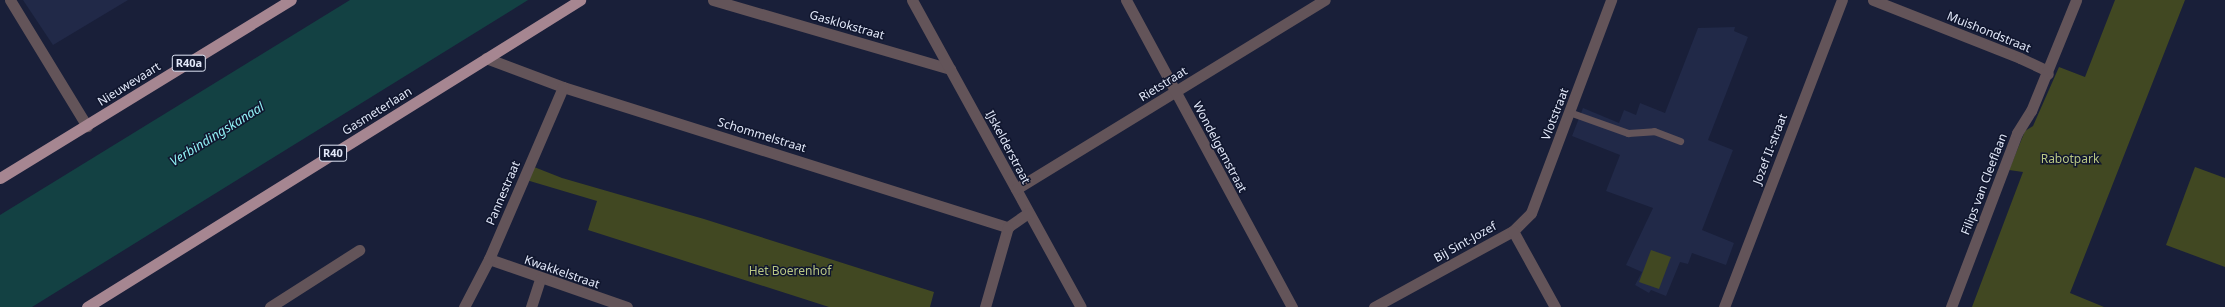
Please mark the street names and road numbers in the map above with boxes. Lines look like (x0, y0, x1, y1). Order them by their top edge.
street label: Gasklokstraat (808, 7, 886, 43)
street label: Muishondstraat (1945, 9, 2033, 55)
road number: R40a (171, 54, 207, 72)
street label: Nieuwevaart (95, 59, 163, 109)
street label: Rietstraat (1136, 64, 1190, 104)
street label: Gasmeterlaan (340, 84, 414, 138)
street label: Vlotstraat (1539, 86, 1571, 142)
street label: Wondelgemstraat (1190, 99, 1250, 195)
street label: IJskelderstraat (983, 108, 1033, 186)
street label: Jozef II-straat (1750, 112, 1790, 186)
street label: Schommelstraat (716, 115, 808, 155)
street label: Filips van Cleeflaan (1958, 131, 2010, 237)
road number: R40 (319, 144, 347, 162)
street label: Pannestraat (483, 159, 523, 227)
street label: Bij Sint-Jozef (1431, 219, 1499, 265)
street label: Kwakkelstraat (522, 252, 602, 292)

